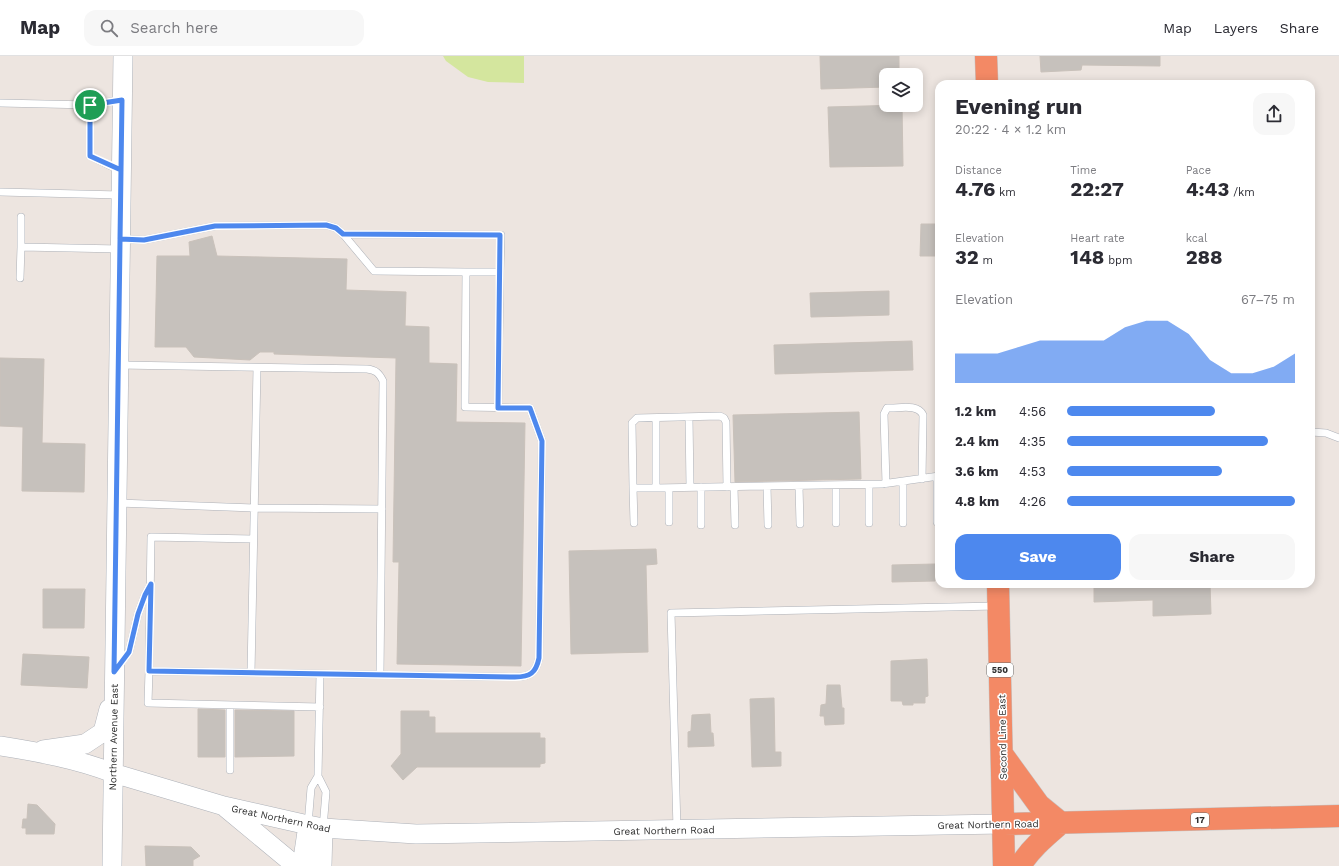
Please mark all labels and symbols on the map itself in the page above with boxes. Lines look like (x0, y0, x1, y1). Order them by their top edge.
pin (73, 88, 107, 122)
road number: 550 (987, 663, 1013, 677)
street label: Northern Avenue East (107, 683, 120, 790)
street label: Second Line East (996, 694, 1009, 780)
street label: Great Northern Road (230, 803, 332, 834)
road number: 17 (1191, 813, 1209, 827)
street label: Great Northern Road (937, 818, 1039, 831)
street label: Great Northern Road (613, 824, 715, 837)

